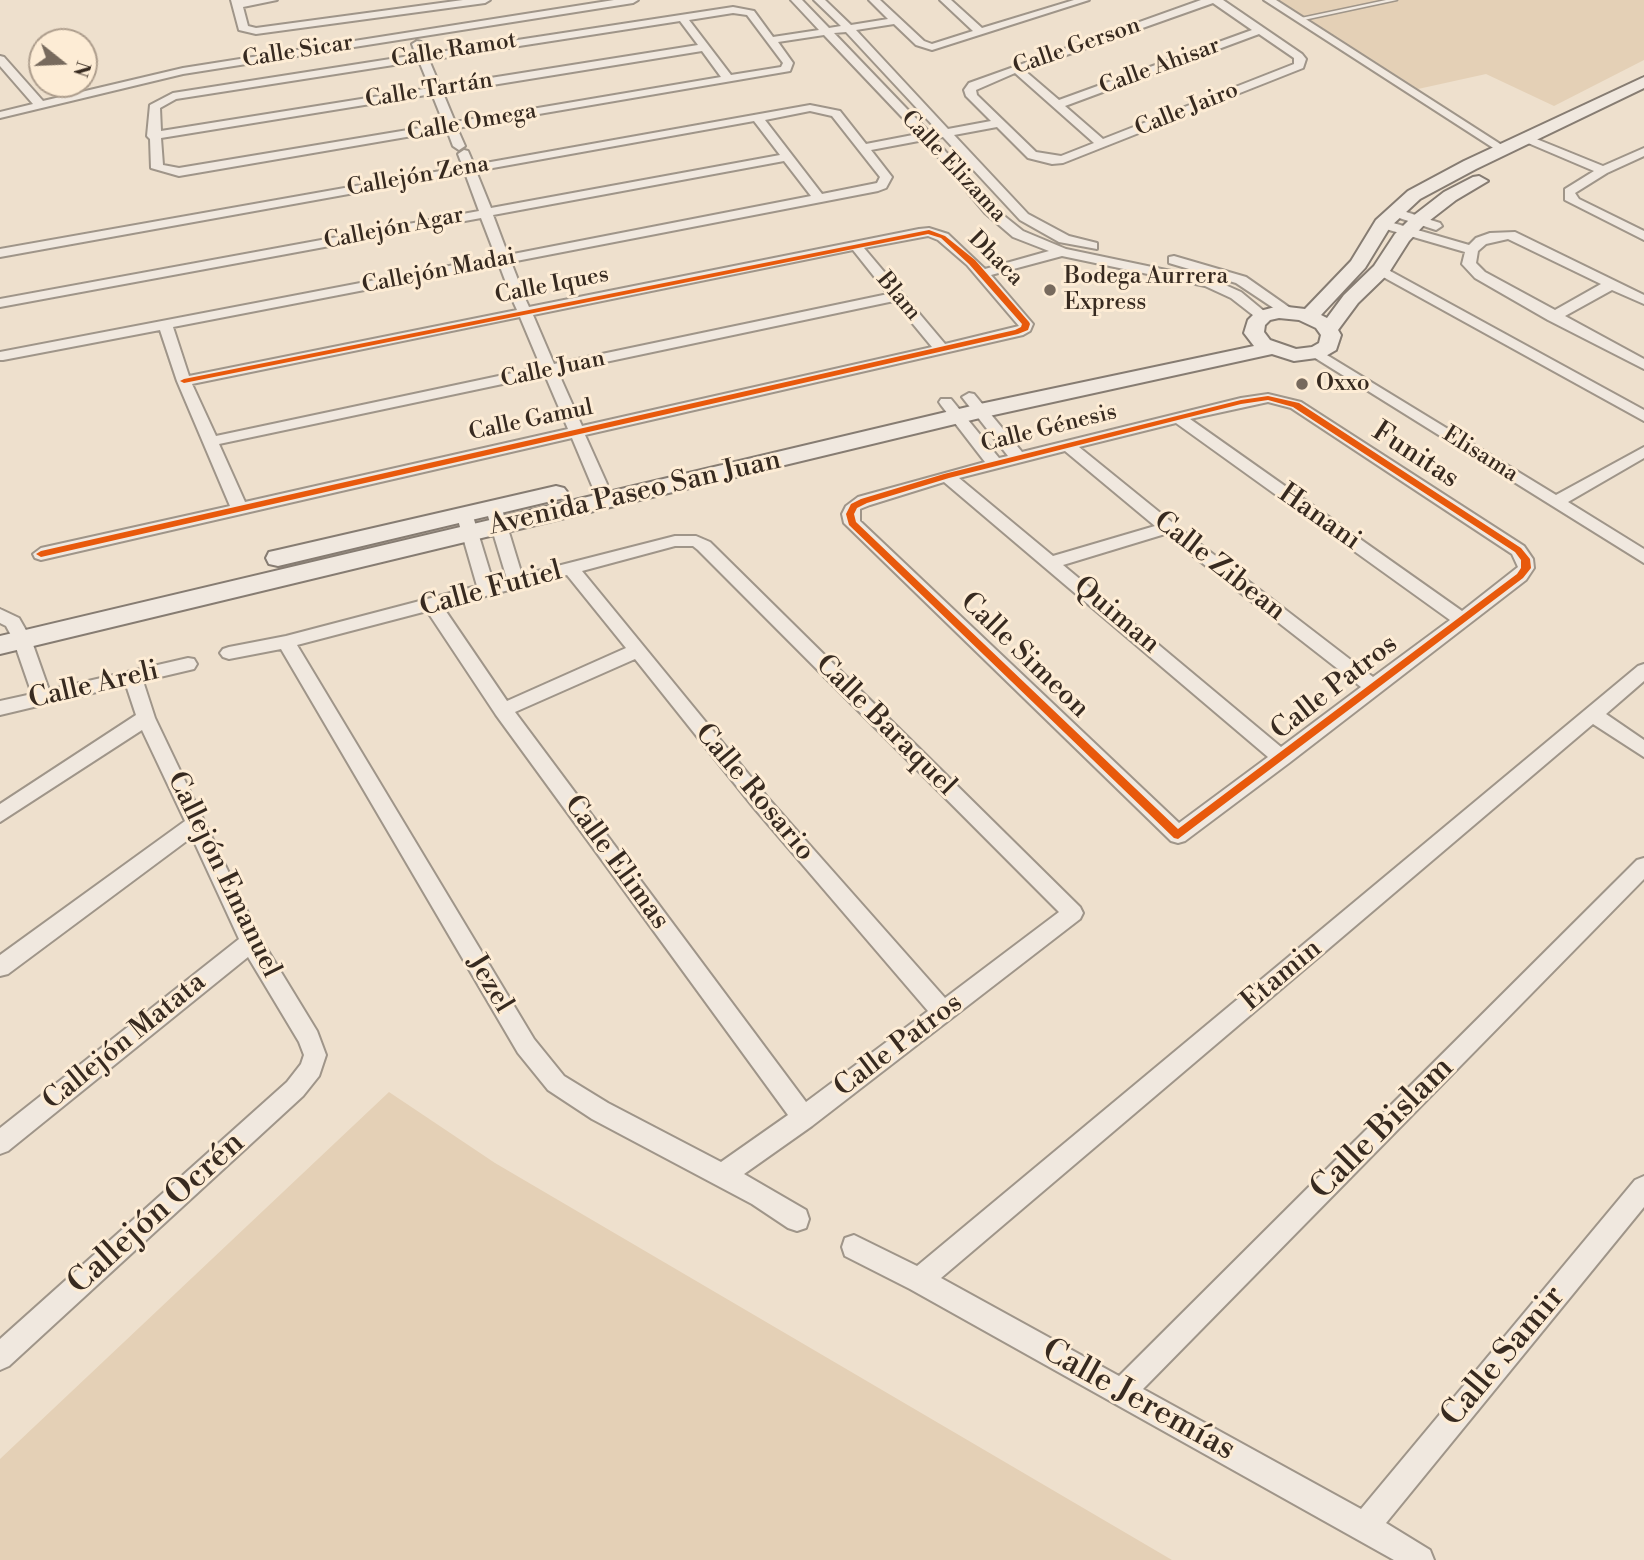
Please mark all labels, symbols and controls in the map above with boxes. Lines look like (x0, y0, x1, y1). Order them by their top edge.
street label: Calle Gerson (1010, 12, 1144, 82)
street label: Calle Ramot (389, 27, 519, 75)
north arrow (28, 28, 98, 98)
street label: Calle Sicar (241, 30, 355, 74)
street label: Calle Ahisar (1096, 32, 1224, 102)
text: N (67, 58, 95, 80)
street label: Calle Tartán (363, 67, 495, 115)
street label: Calle Jairo (1131, 77, 1243, 143)
street label: Calle Omega (405, 98, 539, 148)
street label: Calle Elizama (894, 106, 1012, 228)
street label: Callejón Zena (345, 151, 491, 203)
street label: Callejón Agar (322, 202, 466, 256)
street label: Dhaca (962, 226, 1028, 292)
street label: Callejón Madai (360, 244, 518, 300)
street label: Calle Iques (493, 261, 611, 311)
place label: Bodega Aurrera Express (1064, 263, 1228, 317)
street label: Blam (870, 267, 926, 327)
marker: Bodega Aurrera Express (1042, 282, 1058, 298)
street label: Calle Juan (498, 346, 608, 394)
place label: Oxxo (1316, 370, 1370, 398)
marker: Oxxo (1294, 376, 1310, 392)
street label: Calle Gamul (466, 394, 596, 448)
street label: Calle Génesis (978, 399, 1120, 459)
street label: Funitas (1365, 416, 1465, 496)
street label: Elisama (1437, 421, 1523, 489)
street label: Avenida Paseo San Juan (486, 444, 784, 544)
street label: Hanani (1271, 477, 1367, 559)
street label: Calle Zibean (1146, 505, 1292, 629)
street label: Calle Futiel (416, 555, 566, 625)
street label: Quiman (1066, 570, 1166, 662)
street label: Calle Simeon (953, 586, 1095, 726)
street label: Calle Patros (1265, 628, 1405, 748)
street label: Calle Baraquel (808, 649, 962, 803)
street label: Calle Areli (26, 655, 162, 717)
street label: Calle Rosario (687, 718, 821, 868)
street label: Callejón Emanuel (159, 767, 287, 983)
street label: Calle Elimas (556, 789, 676, 937)
street label: Etamin (1235, 933, 1329, 1019)
street label: Jezel (459, 949, 519, 1019)
street label: Callejón Matata (37, 966, 213, 1118)
street label: Calle Patros (828, 987, 970, 1105)
street label: Calle Bislam (1303, 1049, 1463, 1209)
street label: Callejón Ocrén (60, 1124, 254, 1304)
street label: Calle Samir (1434, 1278, 1574, 1436)
street label: Calle Jeremías (1034, 1332, 1242, 1470)

